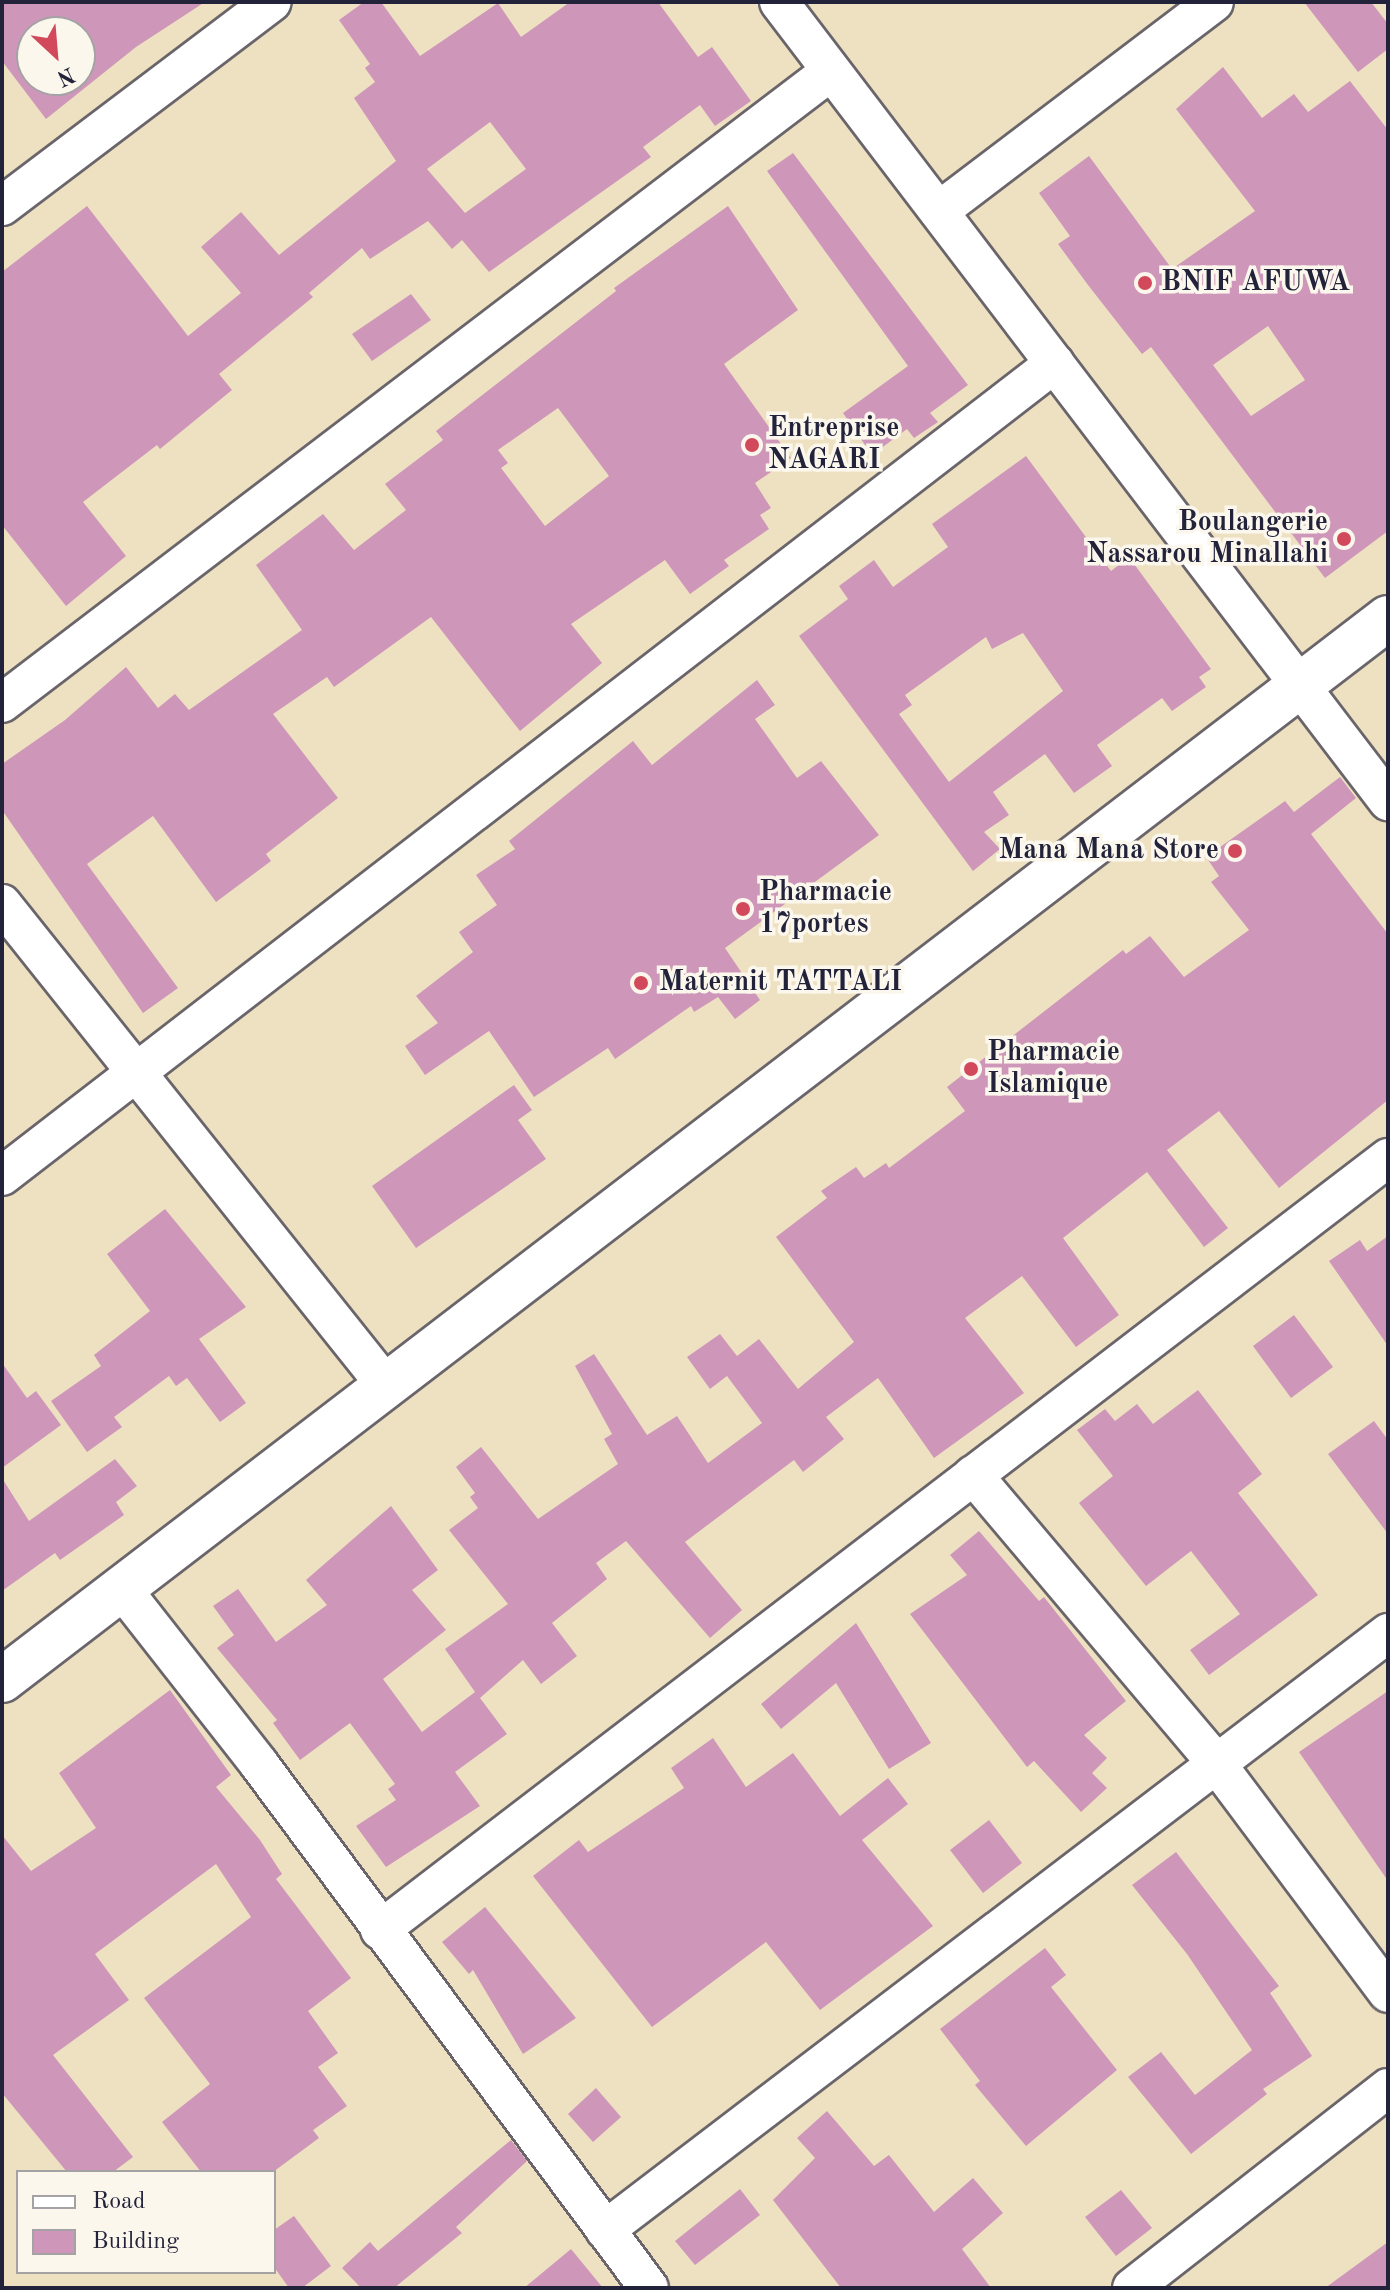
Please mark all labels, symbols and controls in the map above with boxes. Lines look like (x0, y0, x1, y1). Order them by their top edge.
north arrow (16, 16, 96, 96)
text: N (53, 62, 78, 89)
place label: BNIF AFUWA (1161, 266, 1350, 300)
marker: BNIF AFUWA (1136, 274, 1154, 292)
place label: Entreprise NAGARI (768, 412, 899, 478)
marker: Entreprise NAGARI (743, 436, 761, 454)
place label: Boulangerie Nassarou Minallahi (1086, 506, 1328, 572)
marker: Boulangerie Nassarou Minallahi (1335, 530, 1353, 548)
place label: Mana Mana Store (998, 834, 1219, 868)
marker: Mana Mana Store (1226, 842, 1244, 860)
place label: Pharmacie 17portes (759, 876, 892, 942)
marker: Pharmacie 17portes (734, 900, 752, 918)
place label: Maternit TATTALI (659, 966, 902, 1000)
marker: Maternit TATTALI (630, 972, 652, 994)
place label: Pharmacie Islamique (987, 1036, 1120, 1102)
marker: Pharmacie Islamique (962, 1060, 980, 1078)
legend (16, 2170, 276, 2274)
text: Road (92, 2190, 145, 2214)
text: Building (92, 2230, 179, 2254)

